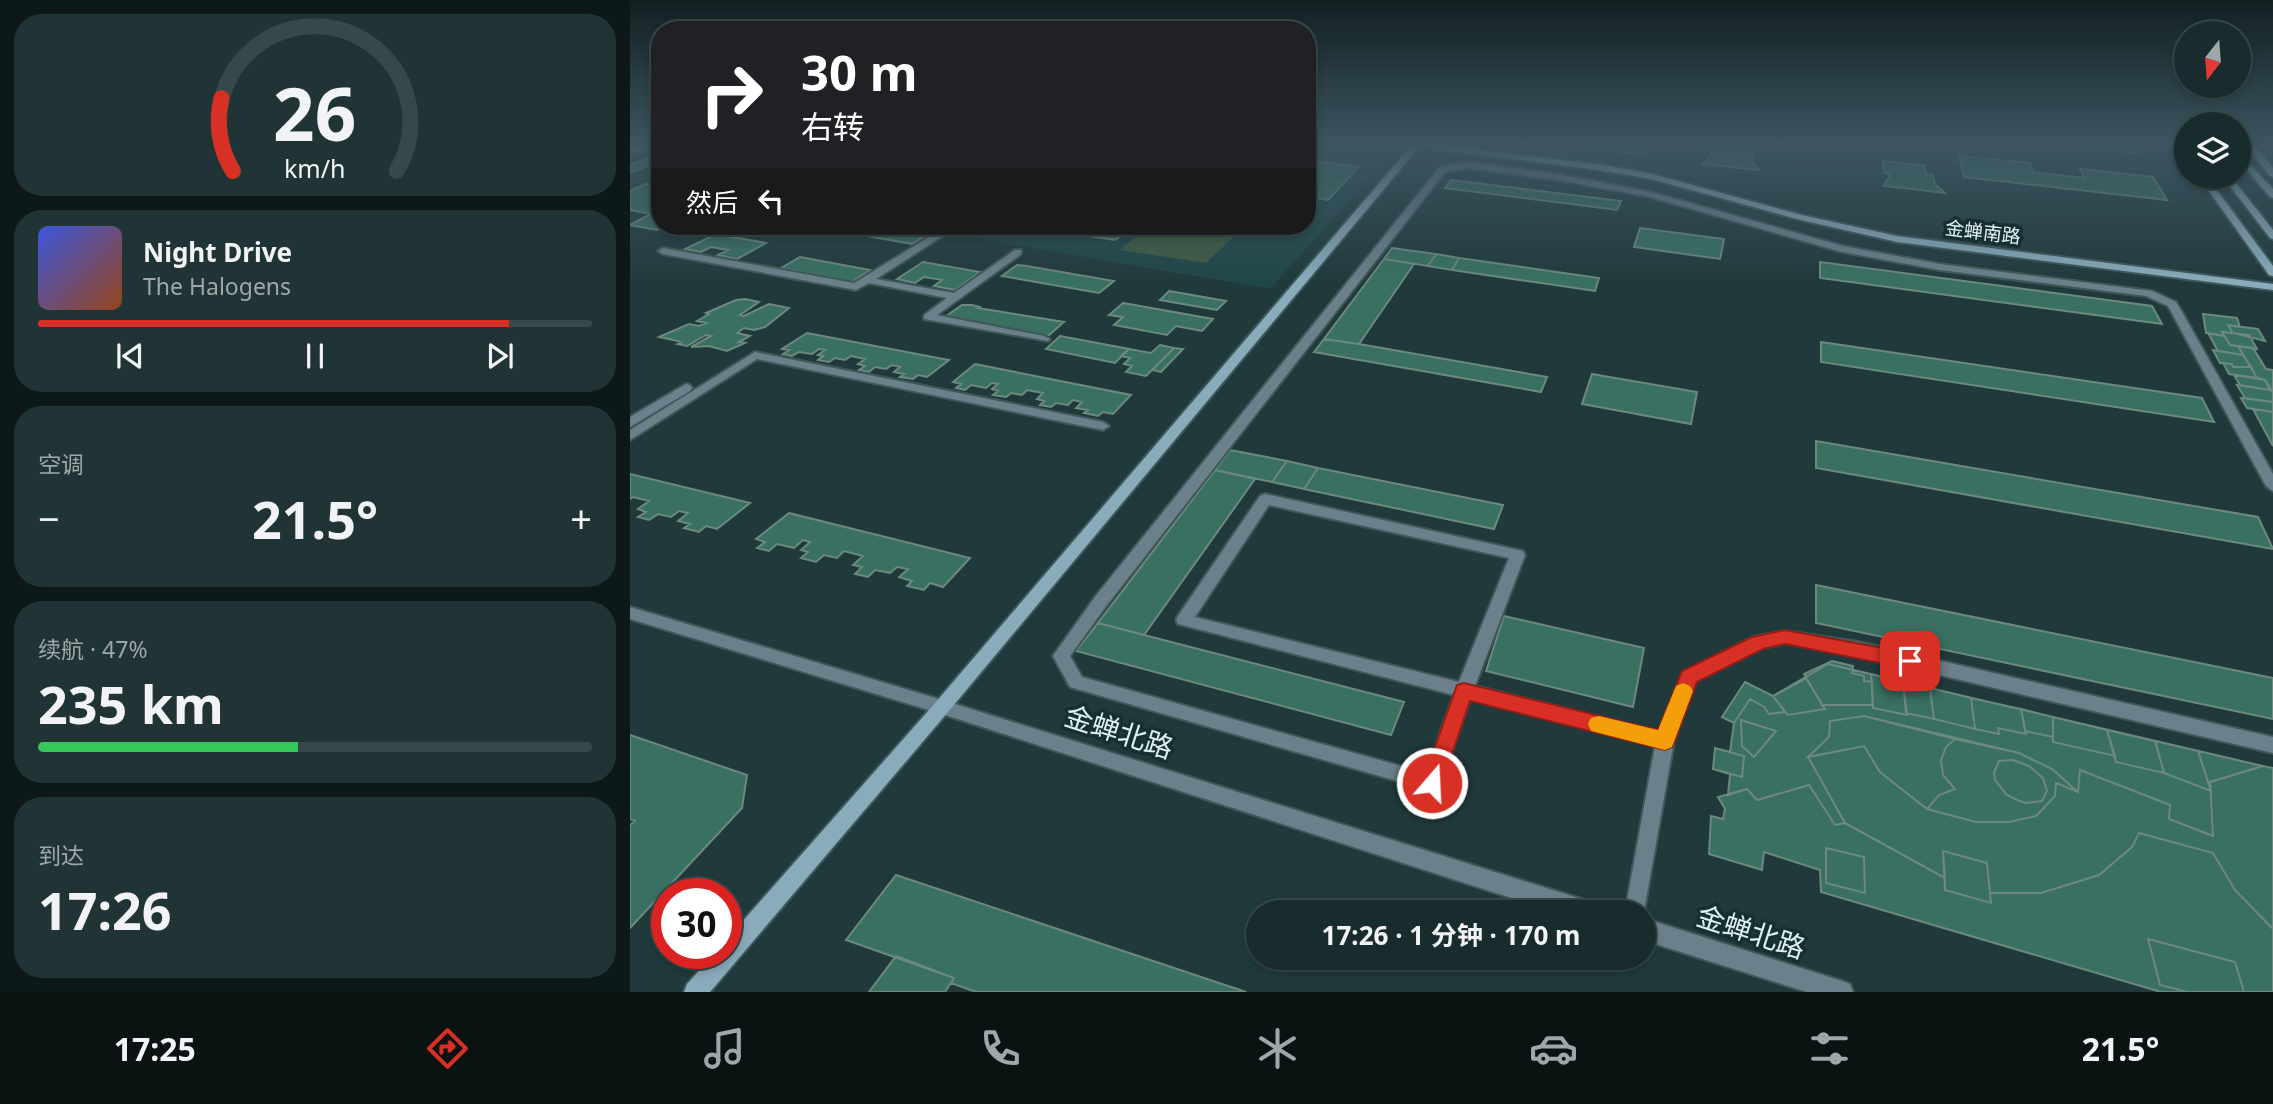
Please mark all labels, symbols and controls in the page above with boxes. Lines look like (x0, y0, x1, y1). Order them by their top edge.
north arrow (2174, 21, 2250, 98)
map controls (2174, 21, 2251, 189)
text: 30 m (801, 39, 918, 105)
icon: right (686, 49, 777, 140)
text: 26 (273, 63, 357, 162)
text: 右转 (801, 105, 865, 148)
button: layers (2174, 112, 2251, 189)
text: km/h (284, 151, 346, 185)
icon: left (752, 182, 790, 220)
text: 然后 (686, 184, 738, 220)
street label: 金蝉南路 (1944, 214, 2022, 250)
text: Night Drive (143, 234, 292, 270)
text: The Halogens (143, 270, 291, 302)
icon: previous (111, 337, 149, 375)
icon: pause (296, 337, 334, 375)
icon: next (481, 337, 519, 375)
text: 空调 (38, 448, 84, 480)
text: 21.5° (252, 483, 378, 554)
text: − (38, 492, 60, 544)
text: + (570, 492, 592, 544)
pin (1880, 631, 1940, 691)
text: 续航 · 47% (38, 633, 148, 665)
icon: arrive (1891, 642, 1929, 680)
text: 235 km (38, 668, 224, 739)
street label: 金蝉北路 (1060, 696, 1178, 766)
position arrow (1395, 746, 1469, 820)
text: 到达 (38, 839, 84, 871)
text: 17:26 (38, 874, 172, 945)
speed limit sign: 30 (651, 878, 742, 969)
street label: 金蝉北路 (1692, 896, 1810, 966)
text: 17:26 · 1 分钟 · 170 m (1322, 917, 1580, 953)
icon: directions (423, 1024, 472, 1073)
icon: music (700, 1024, 749, 1073)
icon: phone (976, 1024, 1025, 1073)
icon: climate (1253, 1024, 1302, 1073)
icon: car (1529, 1024, 1578, 1073)
icon: filters (1805, 1024, 1854, 1073)
text: 17:25 (114, 1027, 196, 1070)
text: 21.5° (2082, 1027, 2159, 1070)

